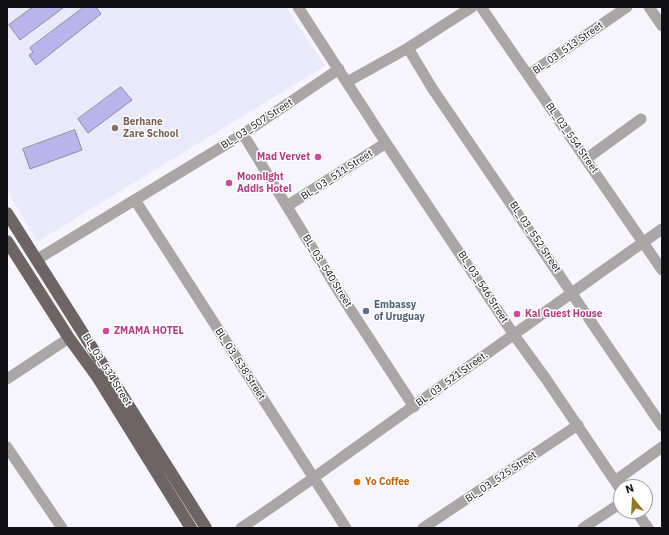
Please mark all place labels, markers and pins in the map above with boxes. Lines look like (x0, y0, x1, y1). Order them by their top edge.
place label: Berhane Zare School (123, 116, 178, 140)
marker: Berhane Zare School (110, 123, 120, 133)
place label: Mad Vervet (257, 151, 310, 163)
marker: Mad Vervet (313, 152, 323, 162)
place label: Moonlight Addis Hotel (237, 171, 292, 194)
marker: Moonlight Addis Hotel (224, 178, 234, 188)
place label: Embassy of Uruguay (374, 299, 425, 322)
marker: Embassy of Uruguay (361, 306, 371, 316)
place label: Kal Guest House (525, 308, 602, 320)
marker: Kal Guest House (512, 309, 522, 319)
place label: ZMAMA HOTEL (114, 325, 184, 337)
marker: ZMAMA HOTEL (101, 326, 111, 336)
place label: Yo Coffee (365, 476, 409, 488)
marker: Yo Coffee (352, 477, 362, 487)

